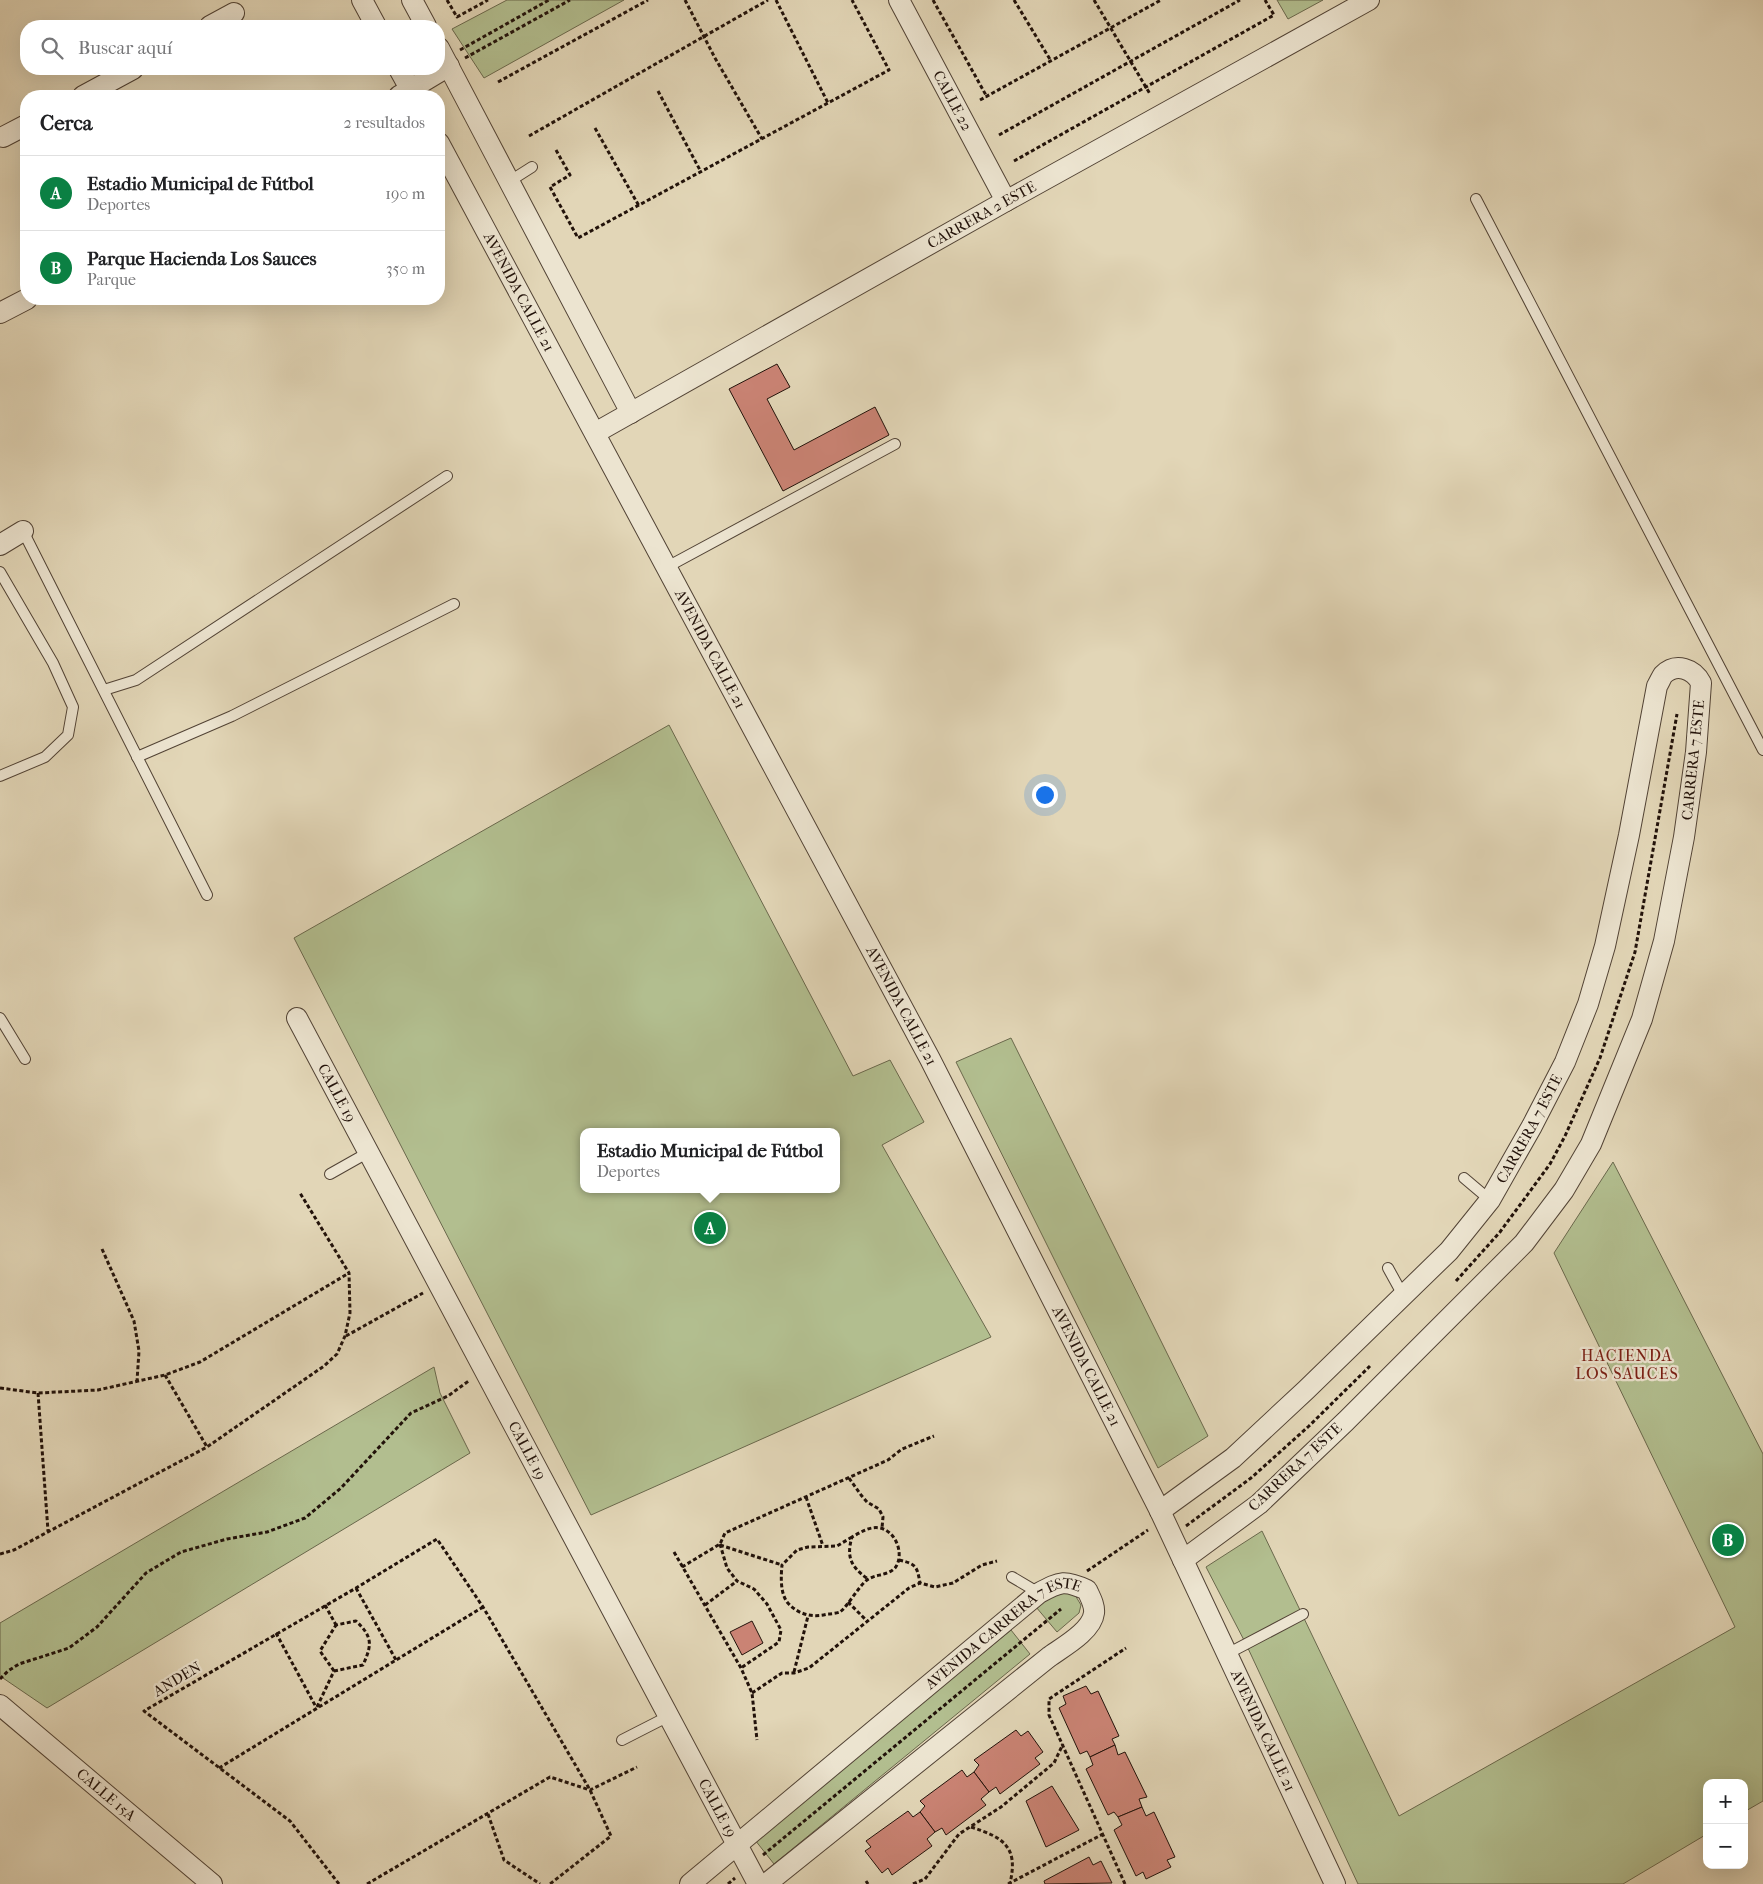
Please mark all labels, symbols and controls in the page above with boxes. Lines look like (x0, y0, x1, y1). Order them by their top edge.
search box (20, 20, 445, 75)
icon: search (38, 34, 66, 62)
text: Buscar aquí (78, 37, 172, 59)
street label: CALLE 22 (929, 67, 976, 134)
text: Cerca (40, 111, 92, 135)
text: 2 resultados (344, 113, 425, 132)
text: Estadio Municipal de Fútbol (87, 173, 314, 195)
street label: CARRERA 2 ESTE (924, 177, 1039, 252)
text: A (51, 184, 61, 203)
text: 190 m (385, 184, 425, 203)
text: Deportes (87, 195, 150, 214)
street label: AVENIDA CALLE 21 (479, 228, 558, 355)
text: Parque Hacienda Los Sauces (87, 248, 317, 270)
text: B (51, 259, 61, 278)
text: 350 m (386, 259, 425, 278)
text: Parque (87, 270, 136, 289)
street label: AVENIDA CALLE 21 (670, 585, 749, 712)
street label: CARRERA 7 ESTE (1678, 699, 1708, 821)
your location (1032, 782, 1058, 808)
street label: AVENIDA CALLE 21 (862, 942, 941, 1068)
street label: CALLE 19 (314, 1061, 360, 1125)
street label: CARRERA 7 ESTE (1492, 1071, 1566, 1187)
popup (580, 1128, 840, 1193)
text: Estadio Municipal de Fútbol (597, 1140, 823, 1162)
text: Deportes (597, 1162, 660, 1181)
pin: A (694, 1209, 726, 1247)
street label: AVENIDA CALLE 21 (1048, 1302, 1124, 1429)
district label: HACIENDA LOS SAUCES (1575, 1346, 1679, 1383)
street label: CALLE 19 (504, 1418, 550, 1483)
street label: CARRERA 7 ESTE (1245, 1419, 1345, 1515)
pin: B (1712, 1521, 1744, 1559)
street label: AVENIDA CARRERA 7 ESTE (921, 1574, 1084, 1694)
street label: ANDEN (149, 1657, 205, 1701)
street label: AVENIDA CALLE 21 (1226, 1666, 1299, 1794)
street label: CALLE 15A (73, 1765, 140, 1825)
street label: CALLE 19 (695, 1776, 740, 1840)
map controls (1703, 1779, 1748, 1869)
button: + (1703, 1779, 1748, 1824)
button: − (1703, 1824, 1748, 1869)

